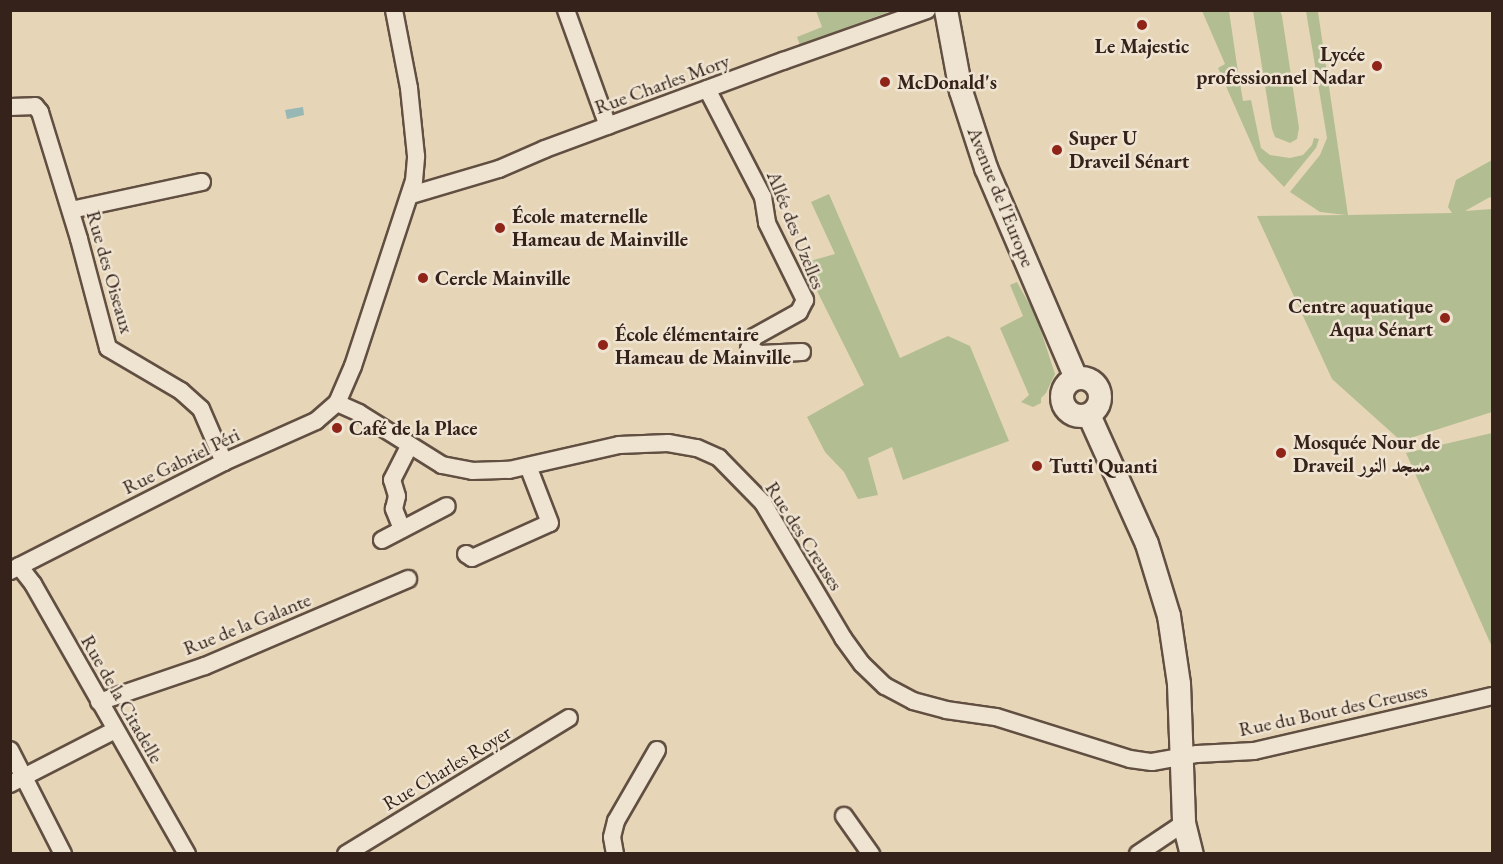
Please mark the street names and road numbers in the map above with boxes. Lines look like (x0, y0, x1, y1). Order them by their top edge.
street label: Rue Charles Mory (591, 48, 733, 120)
street label: Avenue de l'Europe (962, 124, 1040, 270)
street label: Allée des Uzelles (761, 167, 831, 293)
street label: Rue des Oiseaux (81, 208, 139, 336)
street label: Rue Gabriel Péri (119, 422, 243, 500)
street label: Rue des Creuses (760, 477, 848, 595)
street label: Rue de la Galante (180, 588, 314, 660)
street label: Rue de la Citadelle (76, 631, 168, 767)
street label: Rue du Bout des Creuses (1237, 678, 1429, 742)
street label: Rue Charles Royer (379, 720, 515, 816)

